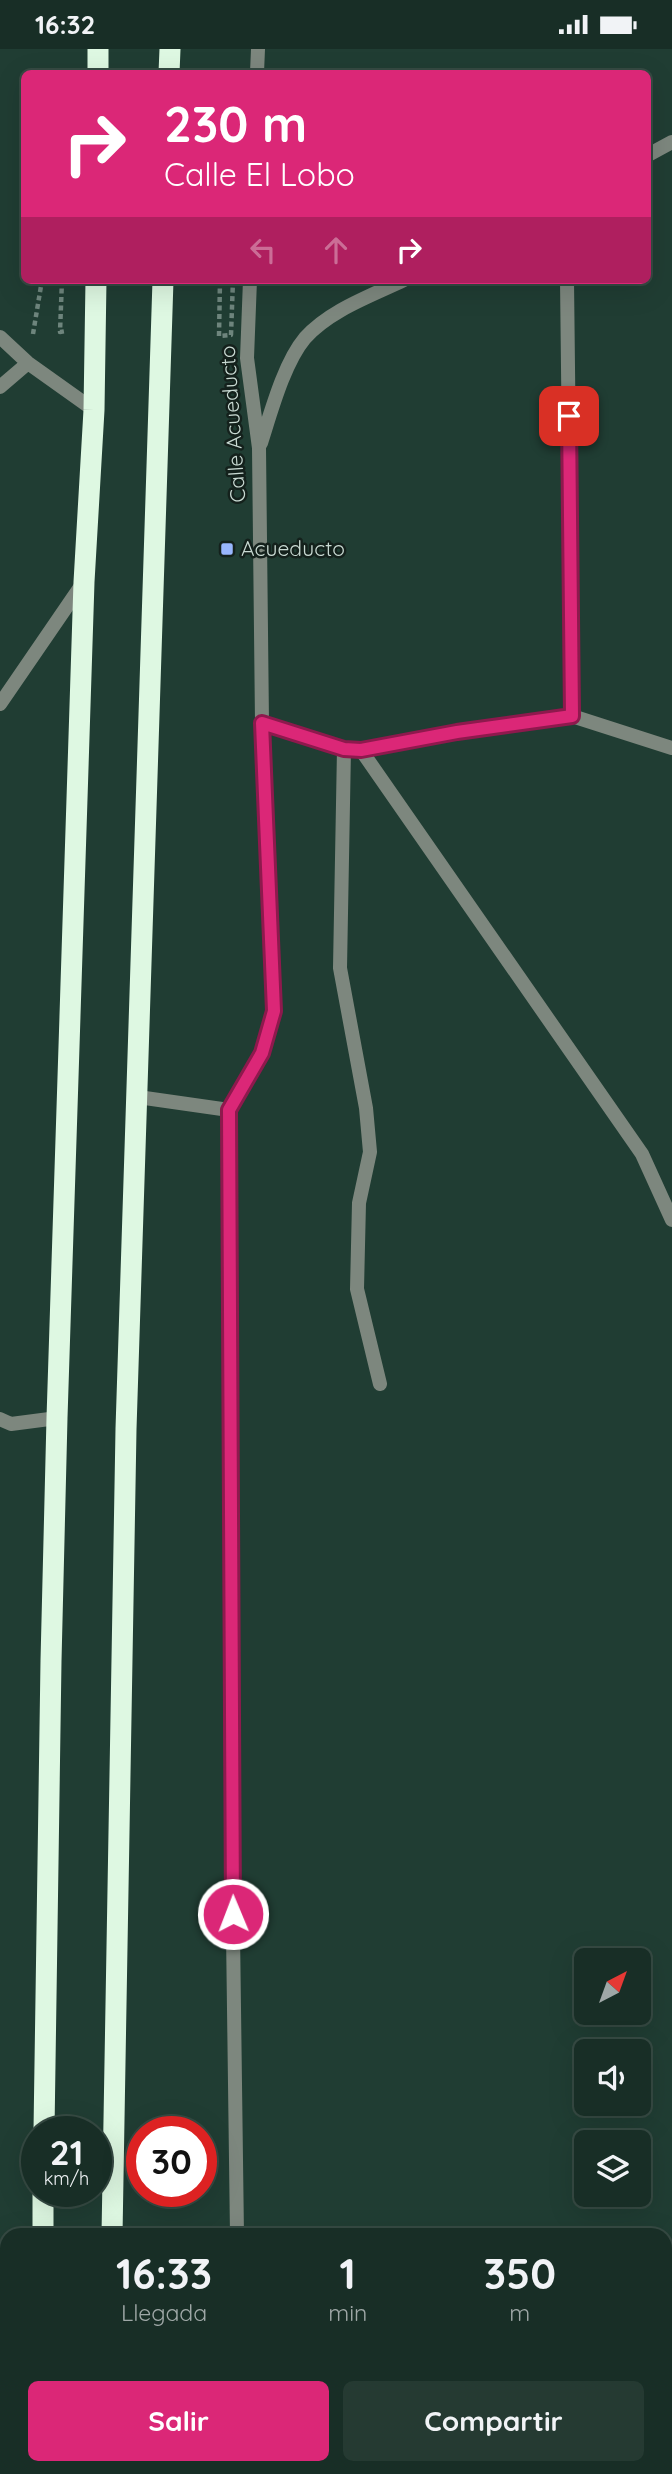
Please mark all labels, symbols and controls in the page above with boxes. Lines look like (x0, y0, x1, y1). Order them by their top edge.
text: 16:32 (35, 8, 95, 41)
text: 230 m (164, 93, 307, 154)
icon: right (49, 98, 140, 189)
text: Calle El Lobo (164, 154, 355, 194)
icon: left (244, 231, 282, 269)
icon: ahead (317, 231, 355, 269)
icon: right (390, 231, 428, 269)
street label: Calle Acueducto (214, 345, 250, 503)
pin (539, 386, 599, 446)
icon: arrive (550, 397, 588, 435)
place label: Acueducto (241, 535, 345, 561)
marker: Acueducto (219, 541, 235, 557)
position arrow (196, 1877, 270, 1951)
north arrow (574, 1948, 651, 2025)
map controls (574, 1948, 651, 2207)
button: sound (574, 2039, 651, 2116)
speed limit sign: 30 (126, 2116, 217, 2207)
text: 21 (50, 2130, 83, 2174)
button: layers (574, 2130, 651, 2207)
text: km/h (44, 2167, 89, 2190)
text: 16:33 (116, 2247, 212, 2300)
text: 1 (340, 2247, 356, 2300)
text: 350 (483, 2247, 556, 2300)
text: Llegada (121, 2298, 207, 2327)
text: min (328, 2298, 367, 2327)
text: m (509, 2298, 530, 2327)
button: Salir (28, 2381, 329, 2461)
button: Compartir (343, 2381, 644, 2461)

